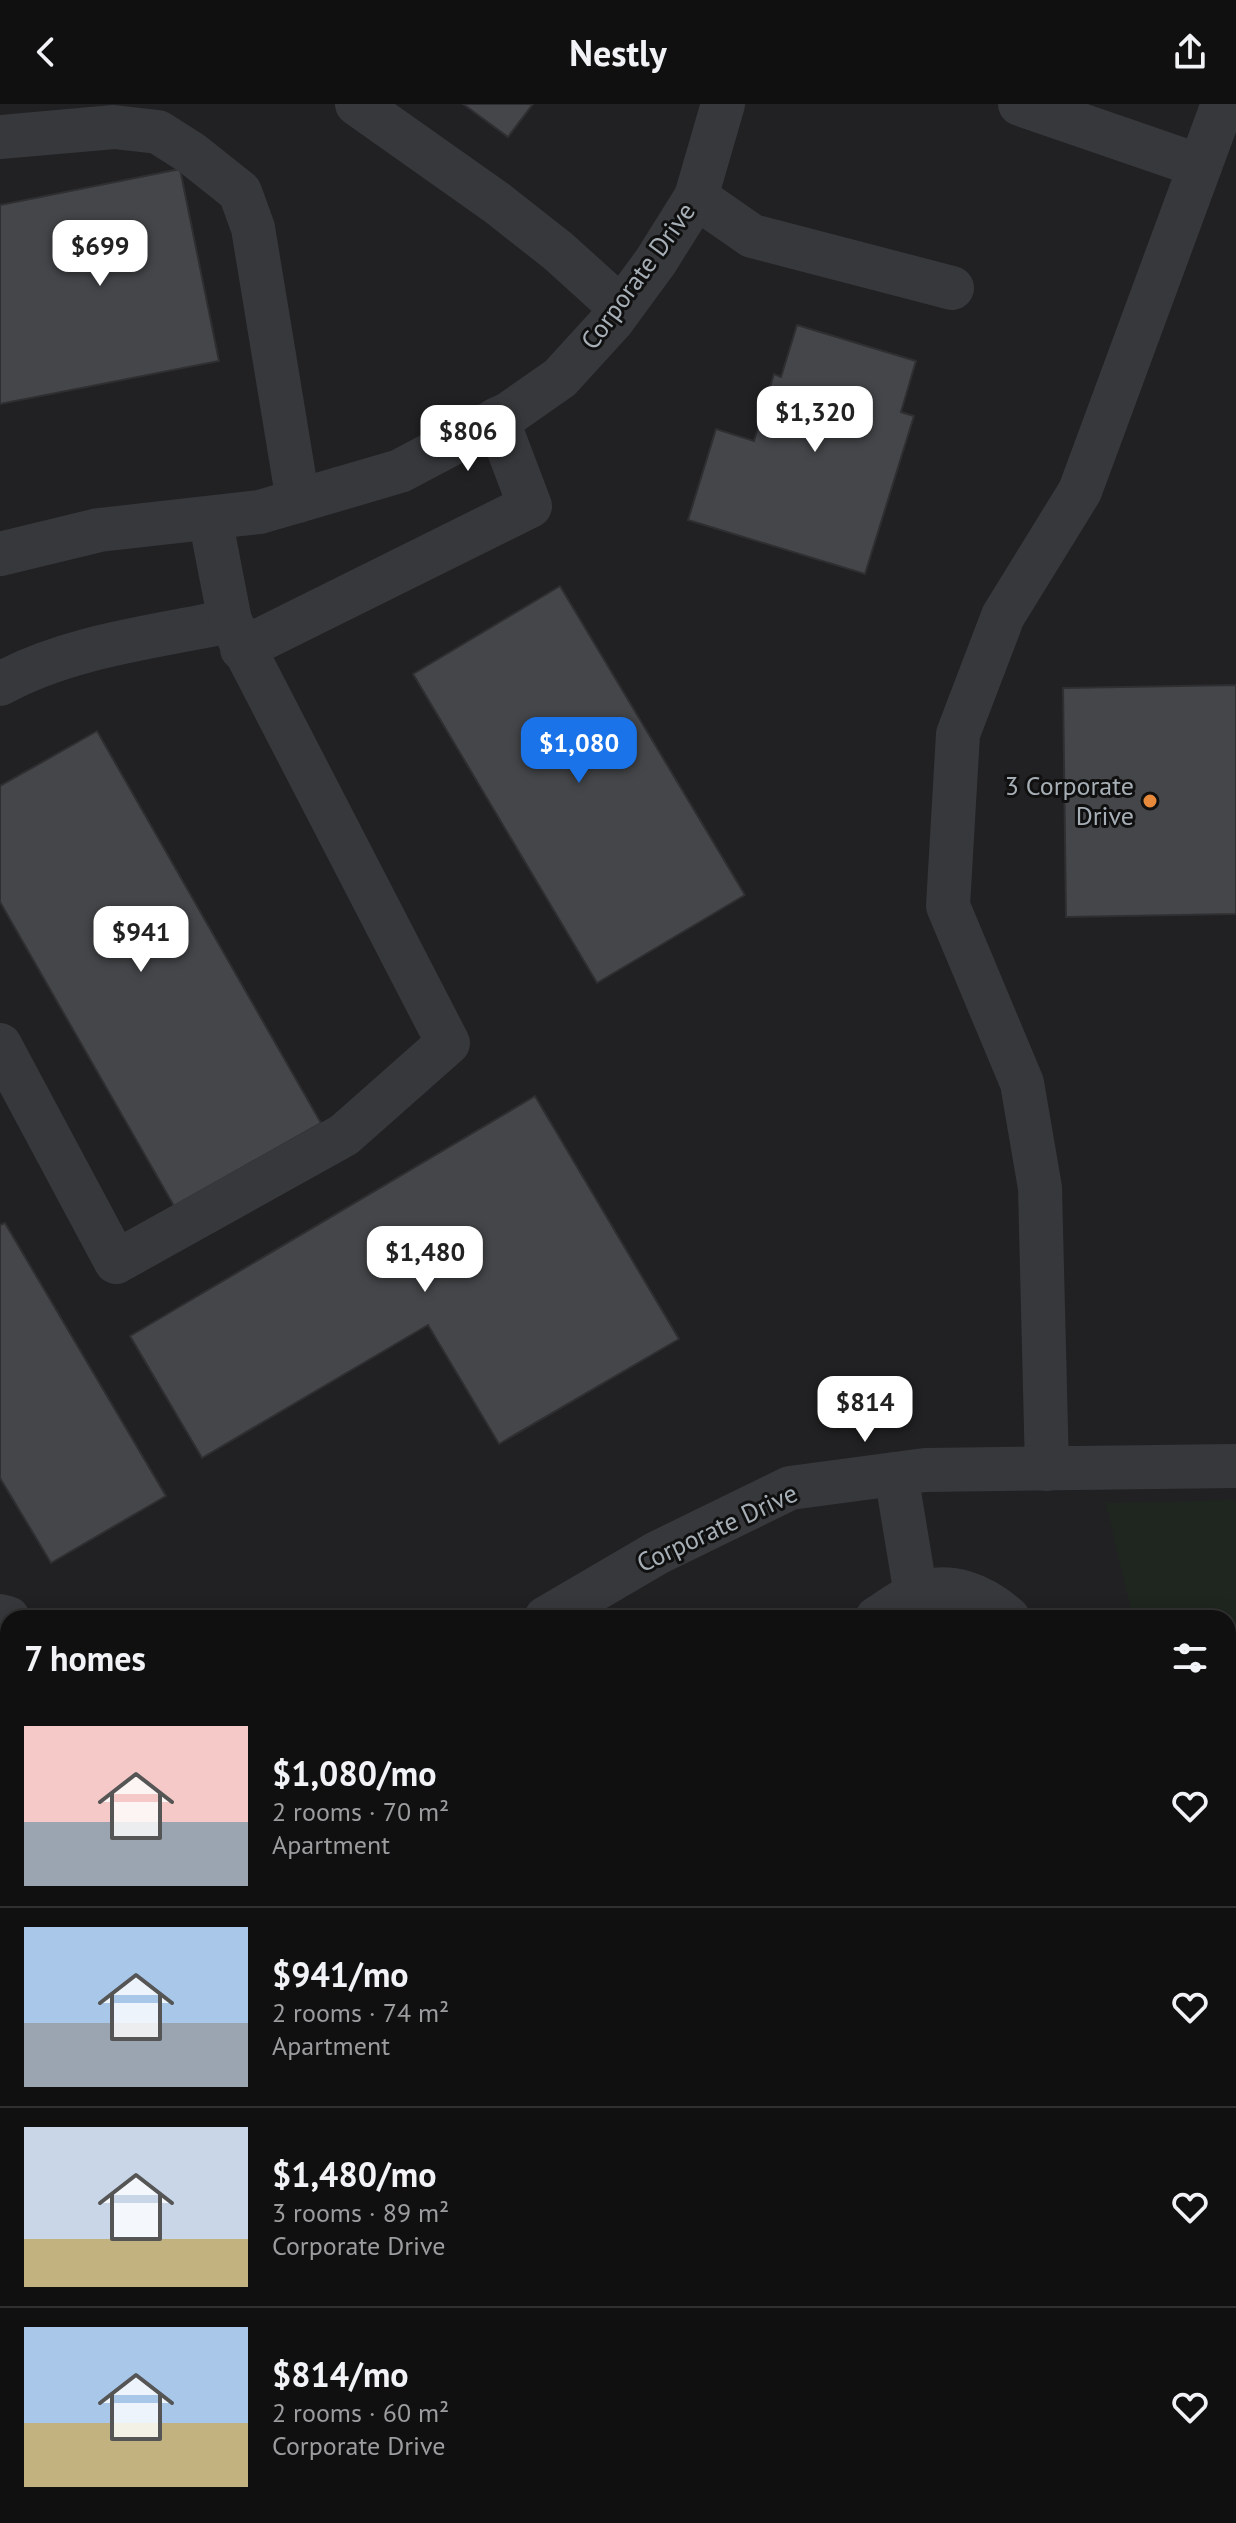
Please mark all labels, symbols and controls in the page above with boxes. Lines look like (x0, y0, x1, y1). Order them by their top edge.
text: Nestly (569, 29, 667, 76)
icon: back (24, 30, 68, 74)
icon: share (1168, 30, 1212, 74)
street label: Corporate Drive (573, 196, 702, 356)
pin: $699 (53, 220, 147, 288)
text: $699 (71, 229, 129, 262)
pin: $1,320 (750, 386, 880, 454)
text: $1,320 (775, 395, 855, 428)
pin: $806 (421, 405, 515, 473)
text: $806 (439, 414, 497, 447)
pin: $1,080 (514, 717, 644, 785)
text: $1,080 (539, 726, 619, 759)
place label: 3 Corporate Drive (1005, 769, 1134, 832)
marker: 3 Corporate Drive (1141, 792, 1159, 810)
pin: $941 (94, 906, 188, 974)
text: $941 (112, 915, 170, 948)
pin: $1,480 (360, 1226, 490, 1294)
text: $1,480 (385, 1235, 465, 1268)
pin: $814 (818, 1376, 912, 1444)
text: $814 (836, 1385, 894, 1418)
street label: Corporate Drive (631, 1476, 802, 1579)
text: 7 homes (24, 1636, 146, 1680)
icon: filters (1168, 1636, 1212, 1680)
text: $1,080/mo (272, 1751, 436, 1795)
icon: home (88, 1758, 184, 1854)
icon: heart (1168, 1784, 1212, 1828)
text: 2 rooms · 70 m² (272, 1795, 449, 1828)
text: Apartment (272, 1828, 390, 1861)
text: $941/mo (272, 1952, 409, 1996)
icon: home (88, 1959, 184, 2055)
icon: heart (1168, 1985, 1212, 2029)
text: 2 rooms · 74 m² (272, 1996, 449, 2029)
text: Apartment (272, 2029, 390, 2062)
text: $1,480/mo (272, 2152, 436, 2196)
icon: home (88, 2159, 184, 2255)
icon: heart (1168, 2185, 1212, 2229)
text: 3 rooms · 89 m² (272, 2196, 449, 2229)
text: Corporate Drive (272, 2229, 445, 2262)
text: $814/mo (272, 2352, 409, 2396)
icon: home (88, 2359, 184, 2455)
icon: heart (1168, 2385, 1212, 2429)
text: 2 rooms · 60 m² (272, 2396, 449, 2429)
text: Corporate Drive (272, 2429, 445, 2462)

